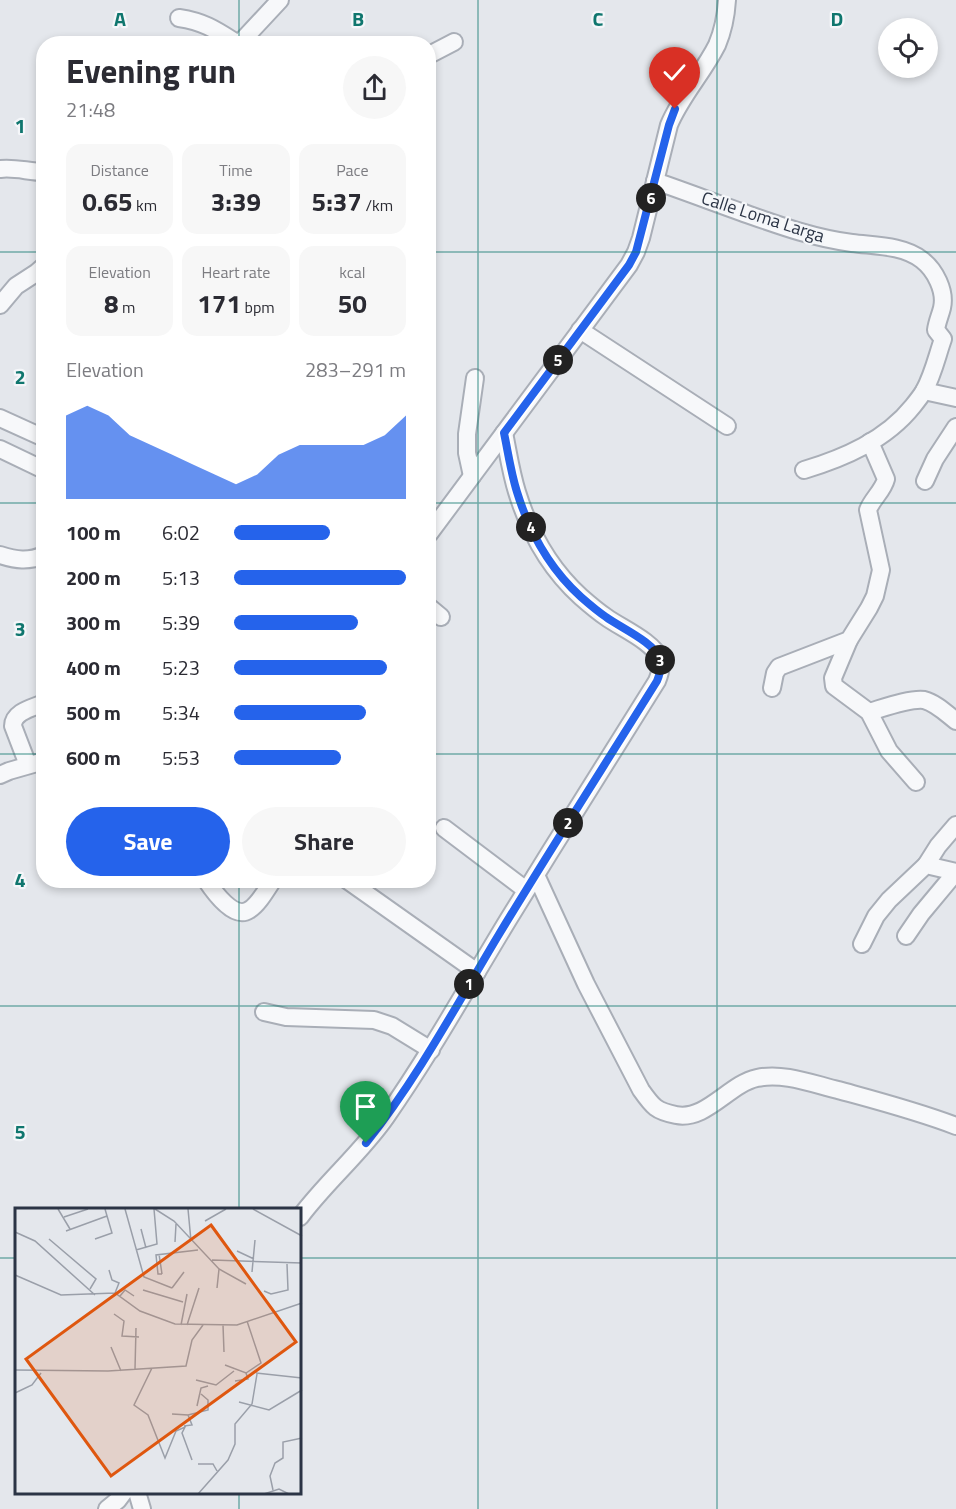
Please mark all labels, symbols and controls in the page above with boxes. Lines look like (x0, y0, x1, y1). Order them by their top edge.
text: A (114, 3, 126, 34)
text: B (352, 3, 364, 34)
text: C (593, 3, 604, 34)
text: D (831, 3, 843, 34)
map controls (878, 18, 938, 78)
button: locate (878, 18, 938, 78)
text: Evening run (66, 46, 236, 96)
pin (649, 47, 700, 109)
button: share (343, 56, 406, 119)
icon: check (658, 56, 691, 89)
text: 21:48 (66, 94, 115, 125)
text: 1 (14, 110, 26, 141)
text: Distance (90, 158, 149, 182)
text: Time (219, 158, 253, 182)
text: Pace (336, 158, 369, 182)
text: 0.65 (82, 182, 133, 221)
text: 3:39 (211, 182, 261, 221)
text: 5:37 (312, 182, 362, 221)
pin: 6 (636, 183, 666, 213)
street label: Calle Loma Larga (698, 184, 828, 249)
text: 6 (647, 186, 655, 210)
text: km (133, 193, 157, 217)
text: /km (362, 193, 393, 217)
text: Elevation (89, 260, 151, 284)
text: Heart rate (202, 260, 270, 284)
text: kcal (339, 260, 365, 284)
text: 8 (104, 284, 118, 323)
text: 171 (197, 284, 241, 323)
text: 50 (338, 284, 367, 323)
text: m (118, 295, 135, 319)
text: bpm (241, 295, 275, 319)
pin: 5 (543, 345, 573, 375)
text: 5 (554, 348, 562, 372)
text: Elevation (66, 354, 144, 385)
text: 283–291 m (305, 354, 406, 385)
text: 2 (14, 361, 26, 392)
pin: 4 (516, 512, 546, 542)
text: 4 (527, 515, 535, 539)
text: 100 m (66, 517, 121, 548)
text: 6:02 (162, 517, 200, 548)
text: 200 m (66, 562, 121, 593)
text: 5:13 (162, 562, 200, 593)
text: 300 m (66, 607, 121, 638)
text: 5:39 (162, 607, 200, 638)
text: 3 (14, 613, 26, 644)
pin: 3 (645, 645, 675, 675)
text: 3 (656, 648, 664, 672)
text: 400 m (66, 652, 121, 683)
text: 5:23 (162, 652, 200, 683)
text: 500 m (66, 697, 121, 728)
text: 5:34 (162, 697, 200, 728)
text: 600 m (66, 742, 121, 773)
text: 5:53 (162, 742, 200, 773)
button: Save (66, 807, 230, 876)
button: Share (242, 807, 406, 876)
pin: 2 (553, 808, 583, 838)
text: 2 (564, 811, 572, 835)
text: 4 (14, 864, 26, 895)
pin: 1 (454, 969, 484, 999)
text: 1 (465, 972, 473, 996)
pin (340, 1081, 391, 1143)
icon: arrive (349, 1090, 382, 1123)
text: 5 (14, 1116, 26, 1147)
inset map (15, 1208, 302, 1494)

